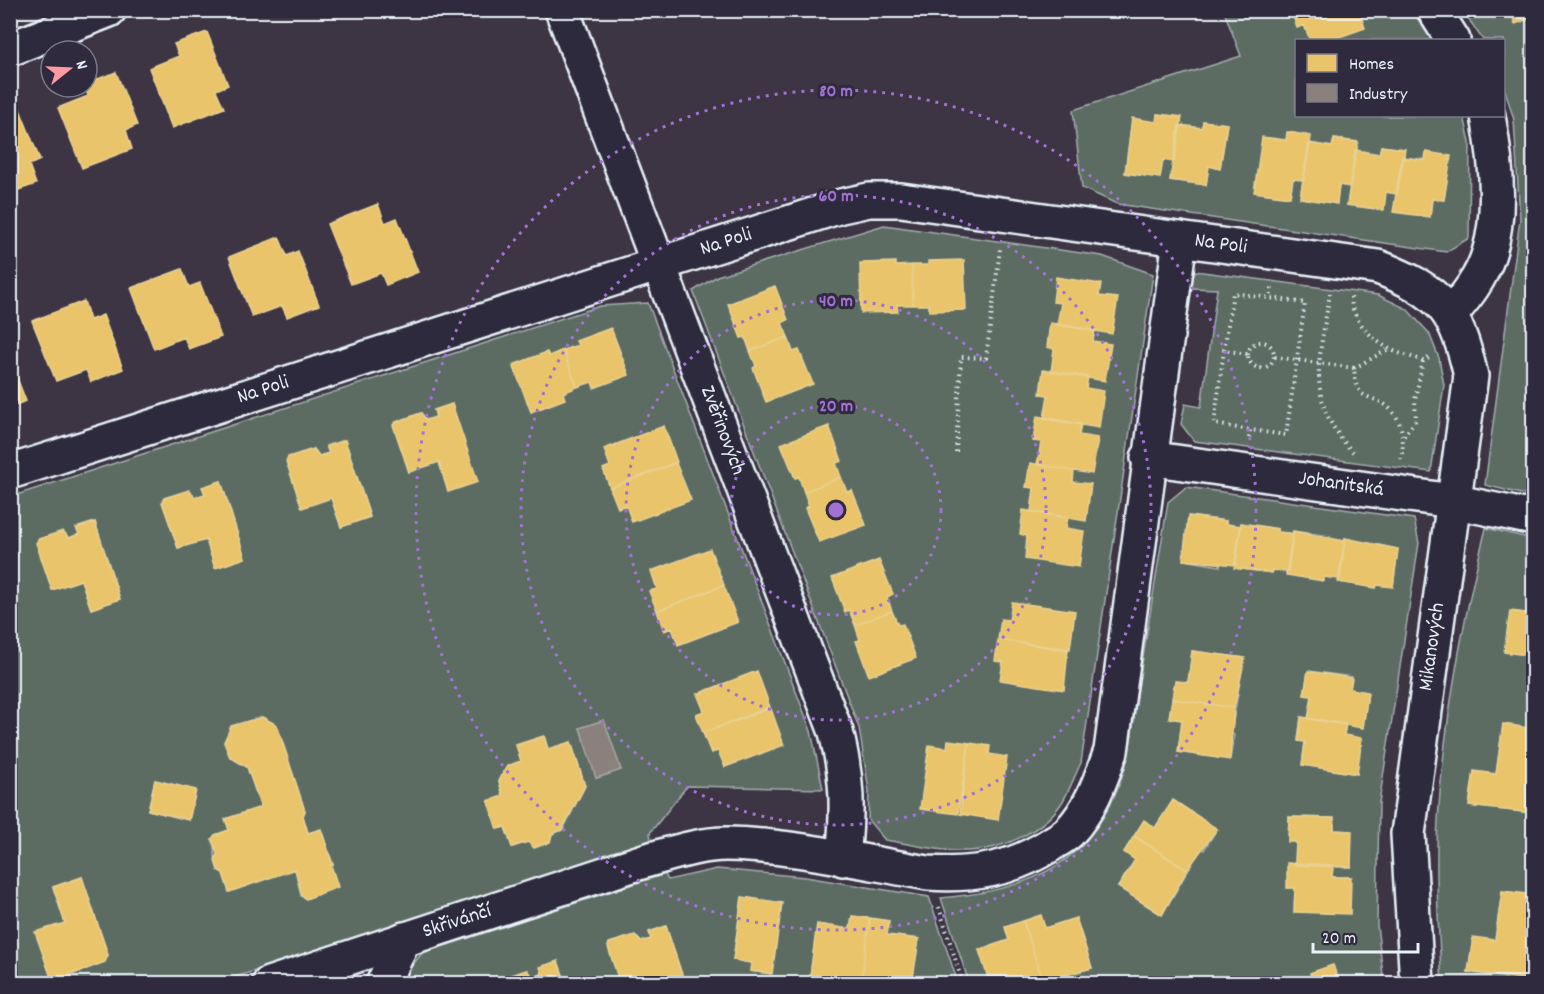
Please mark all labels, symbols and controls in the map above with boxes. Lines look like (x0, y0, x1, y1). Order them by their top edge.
north arrow (39, 39, 99, 99)
legend (1295, 39, 1505, 117)
text: Homes (1349, 53, 1394, 78)
text: N (69, 58, 93, 73)
text: 80 m (819, 80, 853, 105)
text: Industry (1349, 83, 1408, 108)
text: 60 m (818, 185, 854, 210)
street label: Na Poli (696, 220, 756, 265)
street label: Na Poli (1192, 226, 1249, 263)
text: 40 m (819, 290, 853, 315)
street label: Na Poli (234, 369, 293, 413)
street label: Zvěřinových (691, 382, 752, 480)
text: 20 m (819, 395, 853, 420)
street label: Johanitská (1297, 464, 1386, 506)
centre of rings (826, 500, 846, 520)
street label: Mikanových (1412, 601, 1454, 693)
street label: Skřivánčí (419, 896, 497, 948)
scale bar (1313, 916, 1418, 954)
text: 20 m (1322, 927, 1356, 952)

